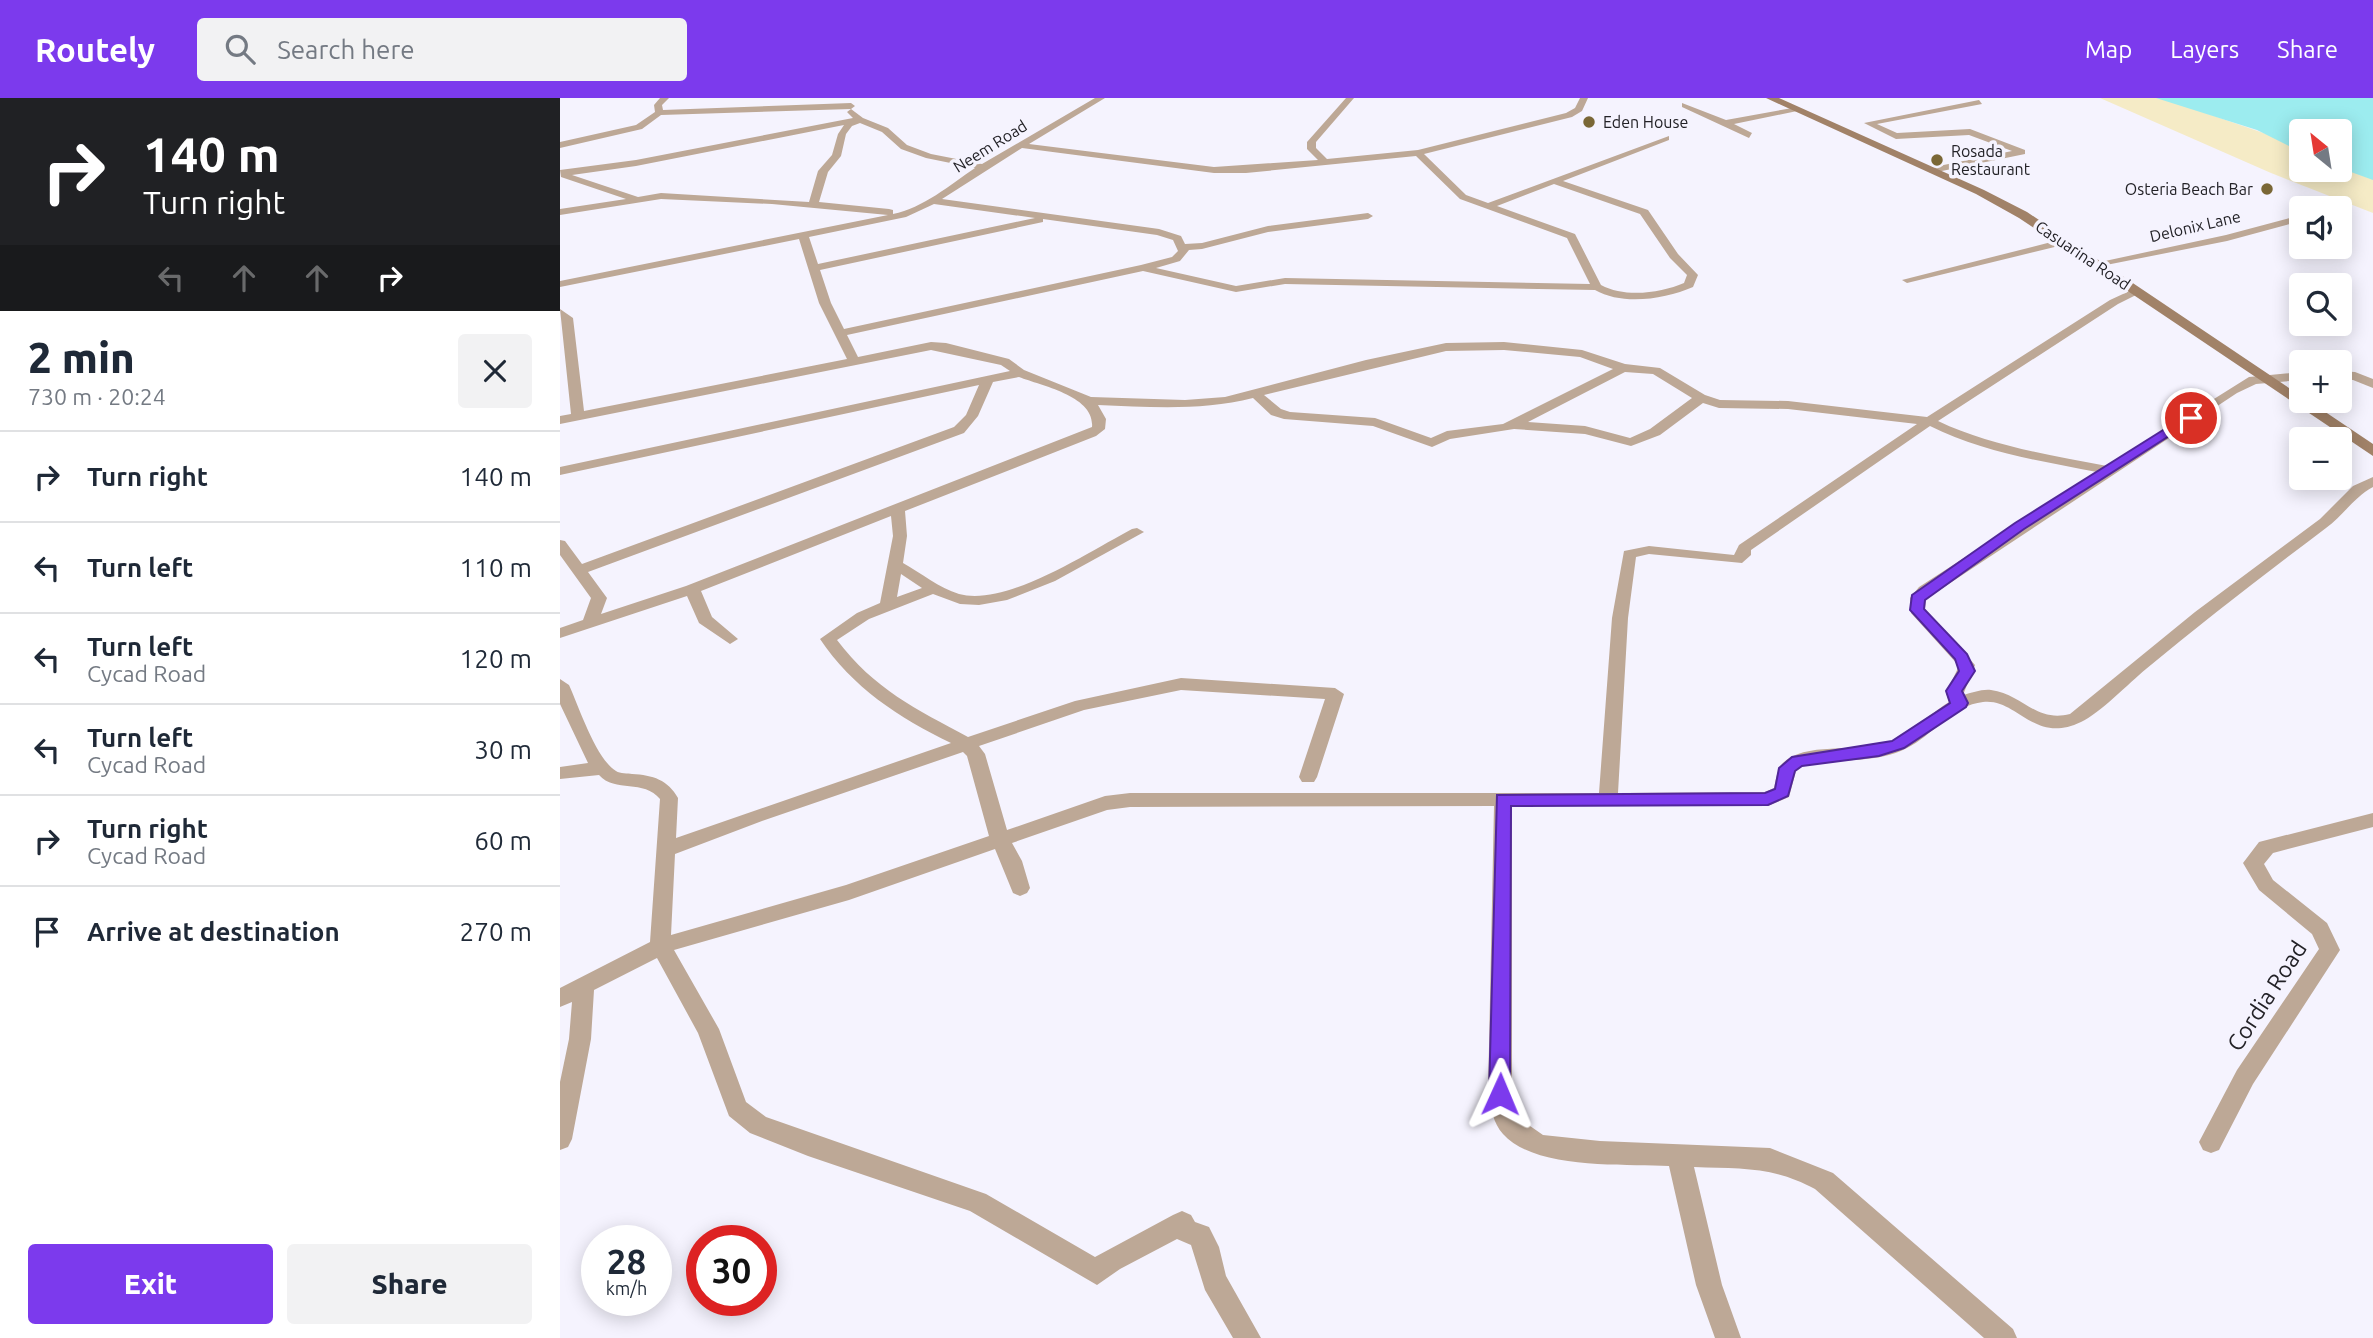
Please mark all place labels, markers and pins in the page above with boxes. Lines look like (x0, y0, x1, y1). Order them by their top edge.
place label: Eden House (1603, 113, 1688, 131)
marker: Eden House (1581, 114, 1597, 130)
place label: Rosada Restaurant (1951, 142, 2031, 178)
marker: Rosada Restaurant (1929, 152, 1945, 168)
place label: Osteria Beach Bar (2125, 180, 2253, 198)
marker: Osteria Beach Bar (2259, 181, 2275, 197)
pin (2161, 388, 2221, 448)

